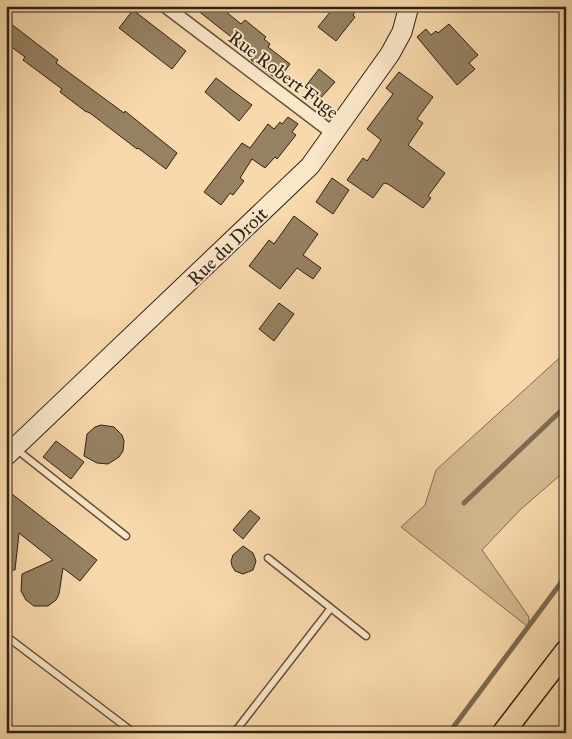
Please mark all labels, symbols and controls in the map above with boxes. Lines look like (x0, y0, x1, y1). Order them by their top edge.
street label: Rue Robert Fuge (223, 25, 344, 124)
street label: Rue du Droit (182, 202, 272, 290)

